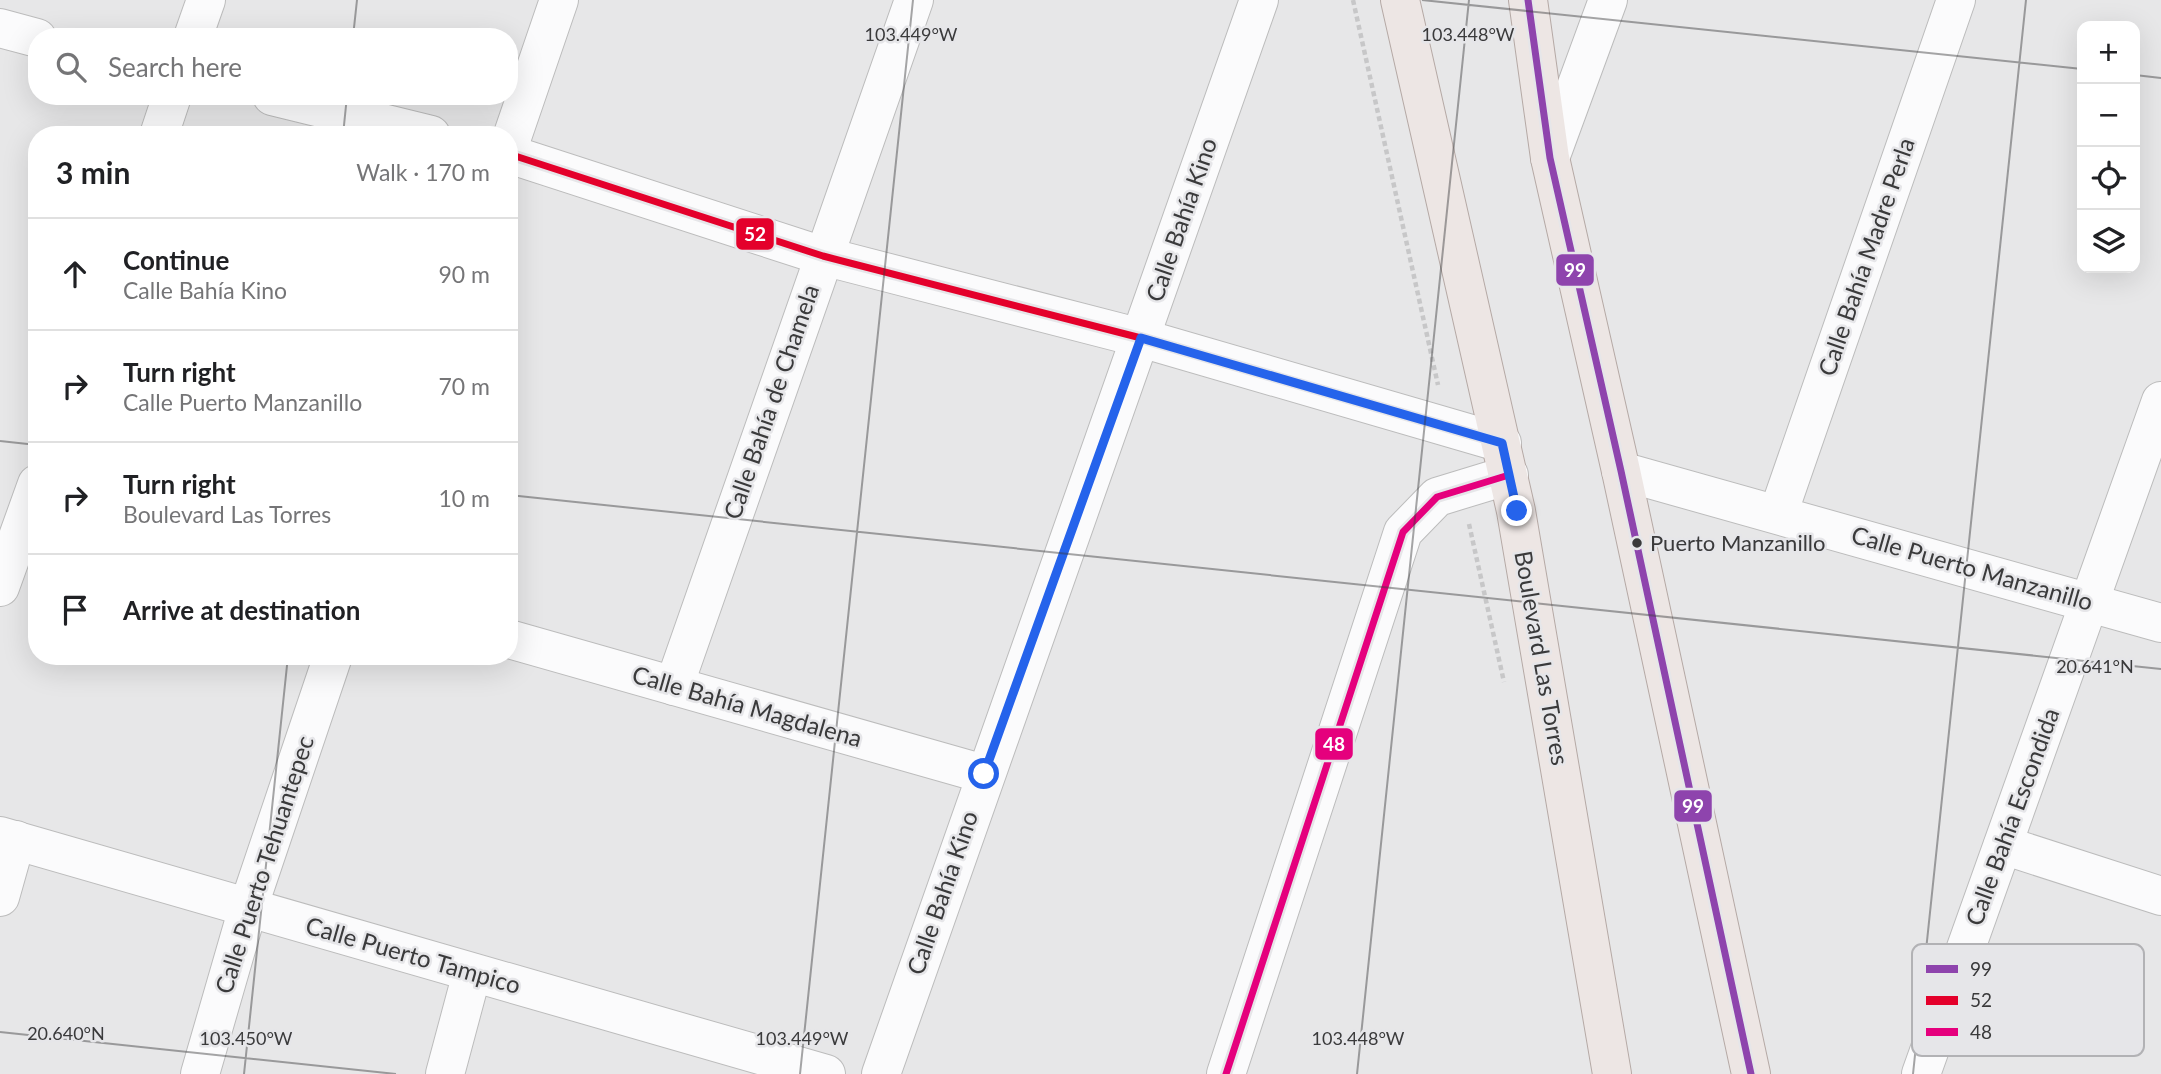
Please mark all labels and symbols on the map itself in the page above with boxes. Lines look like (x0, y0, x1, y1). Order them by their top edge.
text: 103.449°W (865, 23, 958, 45)
text: 103.448°W (1422, 23, 1515, 45)
street label: Calle Bahía Kino (1139, 134, 1222, 305)
street label: Calle Bahía Madre Perla (1811, 134, 1920, 379)
line badge: 52 (735, 217, 775, 251)
text: 52 (744, 222, 766, 245)
line badge: 99 (1555, 253, 1595, 287)
text: 99 (1564, 258, 1586, 281)
street label: Calle Bahía de Chamela (717, 280, 824, 523)
route end (1501, 495, 1532, 526)
street label: Calle Puerto Manzanillo (1848, 519, 2096, 616)
place label: Puerto Manzanillo (1650, 529, 1826, 556)
marker: Puerto Manzanillo (1630, 536, 1644, 550)
street label: Boulevard Las Torres (1509, 548, 1576, 767)
text: 20.641°N (2056, 655, 2134, 677)
street label: Calle Bahía Magdalena (629, 659, 866, 752)
street label: Calle Bahía Escondida (1959, 704, 2064, 929)
line badge: 48 (1314, 727, 1354, 761)
street label: Calle Puerto Tehuantepec (208, 732, 319, 997)
text: 48 (1323, 732, 1345, 755)
route start (968, 758, 999, 789)
line badge: 99 (1673, 789, 1713, 823)
text: 99 (1682, 794, 1704, 817)
street label: Calle Bahía Kino (900, 807, 983, 978)
street label: Calle Puerto Tampico (303, 910, 524, 999)
legend (1912, 944, 2144, 1056)
text: 99 (1970, 957, 1992, 980)
text: 52 (1970, 988, 1992, 1011)
text: 48 (1970, 1020, 1992, 1043)
text: 20.640°N (27, 1022, 105, 1044)
text: 103.450°W (200, 1027, 293, 1049)
text: 103.449°W (756, 1027, 849, 1049)
text: 103.448°W (1312, 1027, 1405, 1049)

